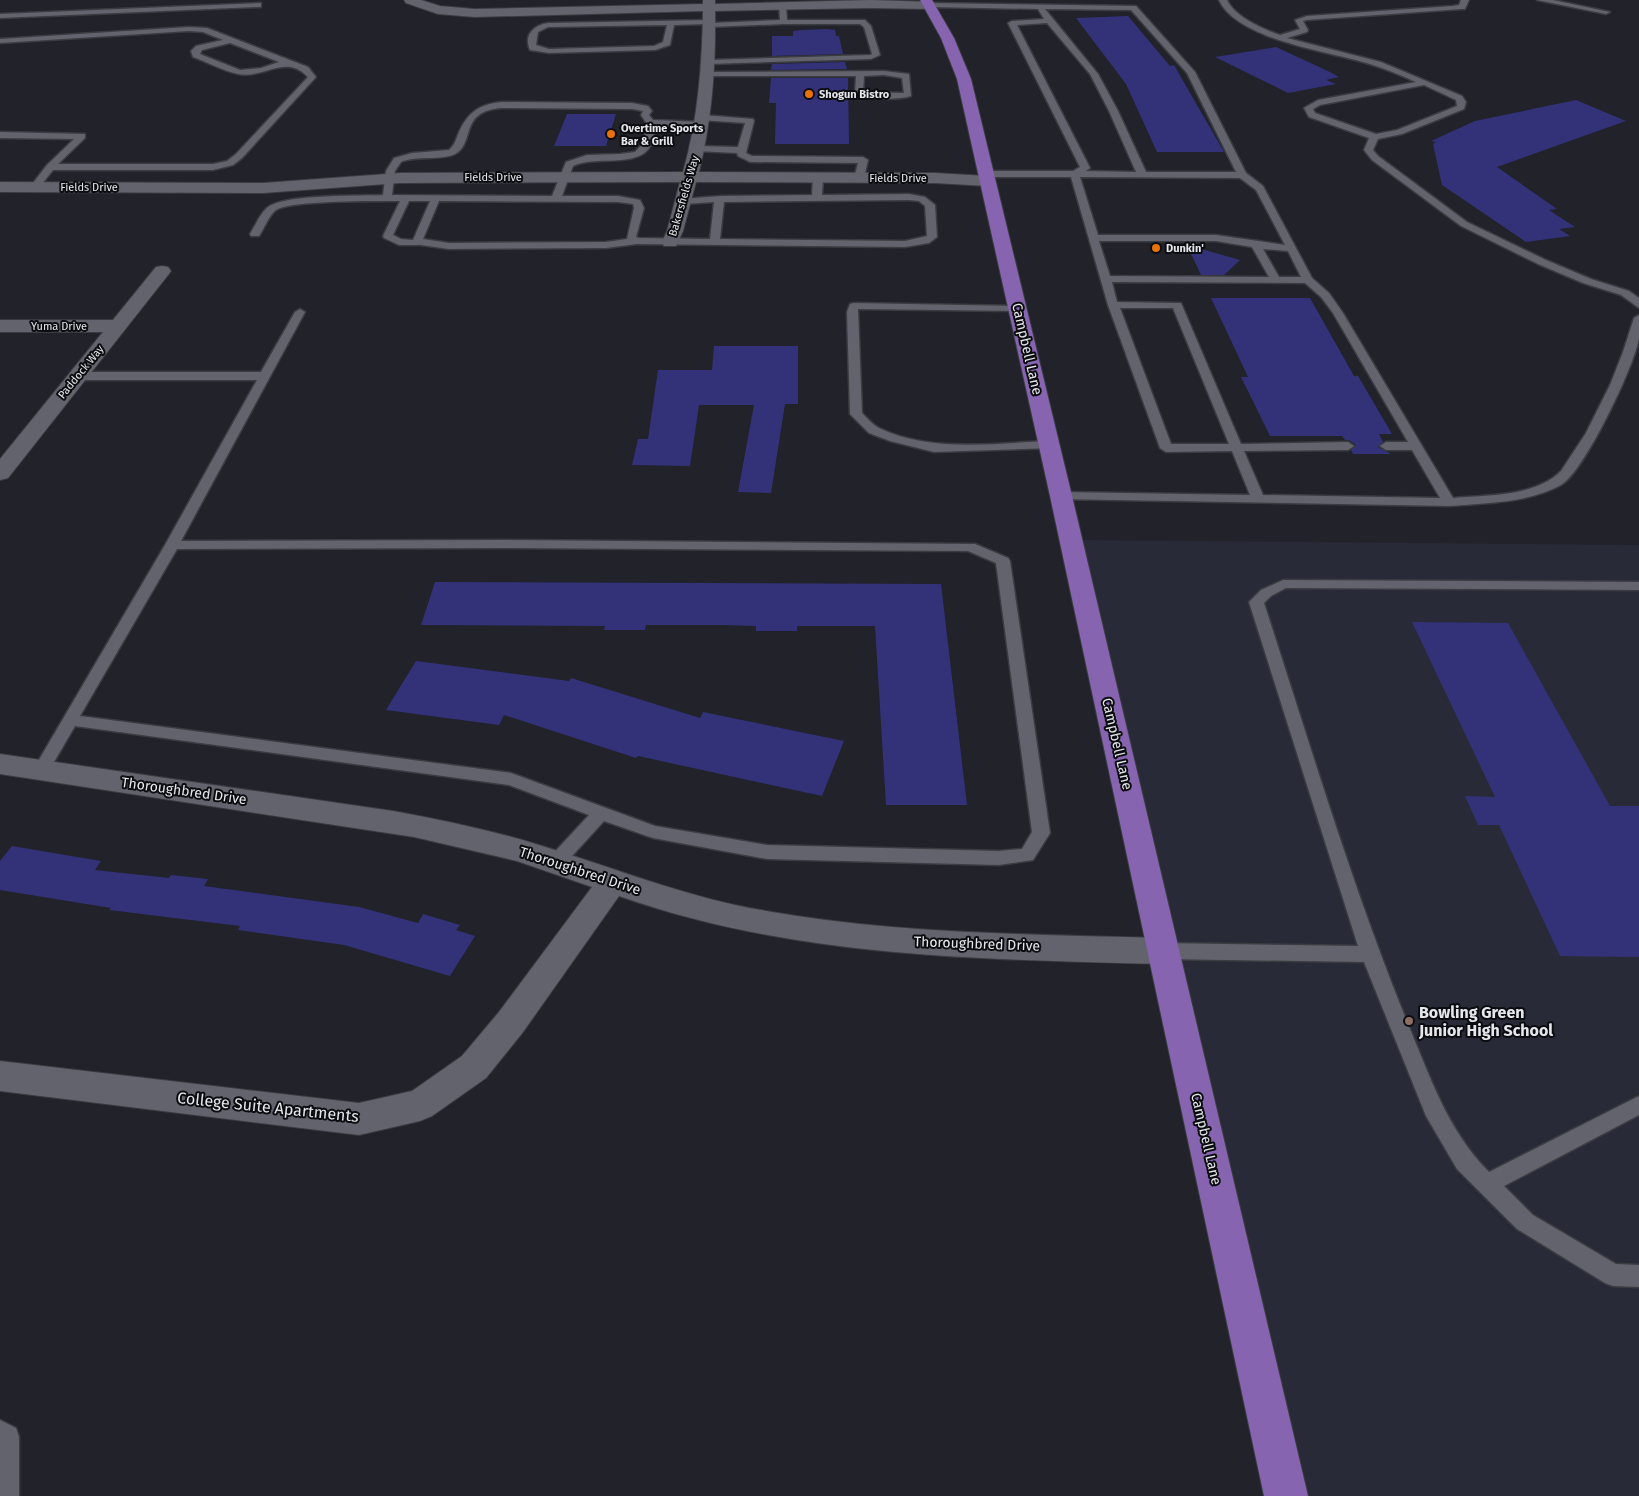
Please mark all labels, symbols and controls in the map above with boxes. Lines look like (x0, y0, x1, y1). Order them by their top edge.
marker: Shogun Bistro (803, 88, 815, 100)
place label: Shogun Bistro (819, 88, 890, 101)
place label: Overtime Sports Bar & Grill (621, 122, 704, 148)
marker: Overtime Sports Bar & Grill (605, 128, 617, 140)
street label: Bakersfields Way (666, 154, 702, 238)
street label: Fields Drive (464, 171, 522, 184)
street label: Fields Drive (869, 172, 927, 185)
street label: Fields Drive (60, 181, 118, 194)
marker: Dunkin' (1150, 242, 1162, 254)
place label: Dunkin' (1166, 242, 1204, 255)
street label: Campbell Lane (1008, 301, 1046, 397)
street label: Yuma Drive (31, 320, 87, 333)
street label: Paddock Way (55, 342, 107, 401)
street label: Campbell Lane (1098, 696, 1136, 792)
street label: Thoroughbred Drive (120, 774, 248, 808)
street label: Thoroughbred Drive (517, 843, 643, 899)
street label: Thoroughbred Drive (914, 933, 1040, 955)
place label: Bowling Green Junior High School (1418, 1003, 1553, 1040)
marker: Bowling Green Junior High School (1403, 1015, 1415, 1027)
street label: College Suite Apartments (176, 1088, 360, 1126)
street label: Campbell Lane (1187, 1091, 1225, 1187)

